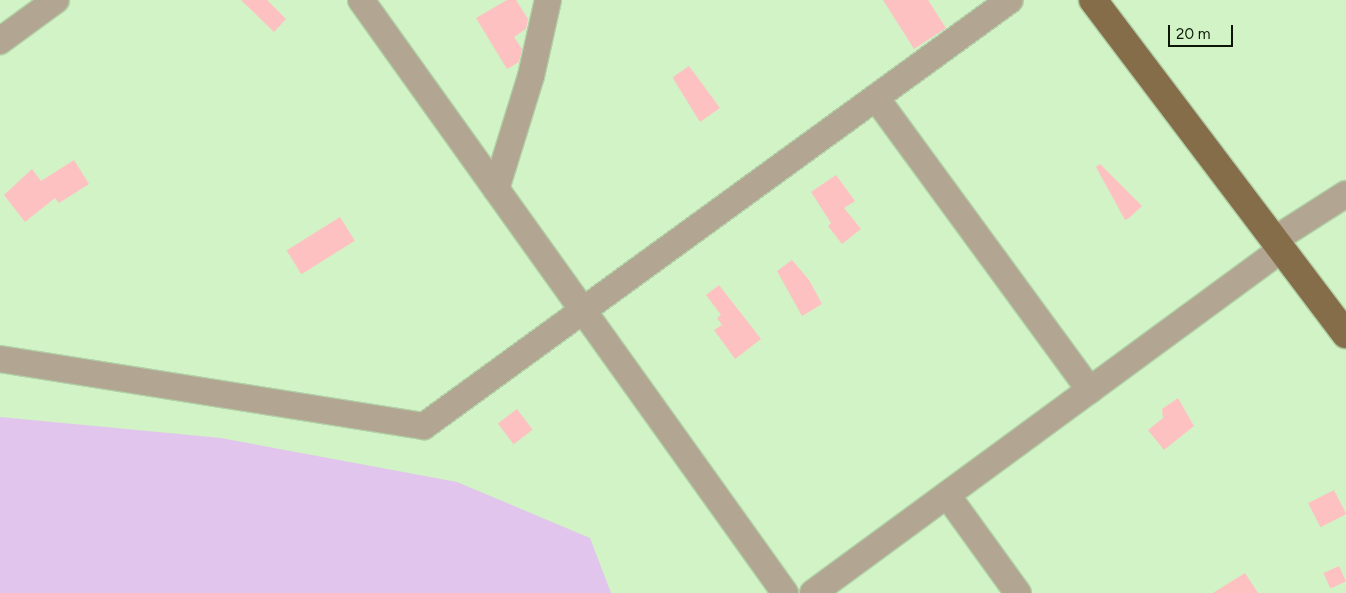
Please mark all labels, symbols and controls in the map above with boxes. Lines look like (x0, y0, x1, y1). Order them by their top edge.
scale bar (1171, 15, 1236, 47)
text: 20 m (1176, 25, 1210, 43)

